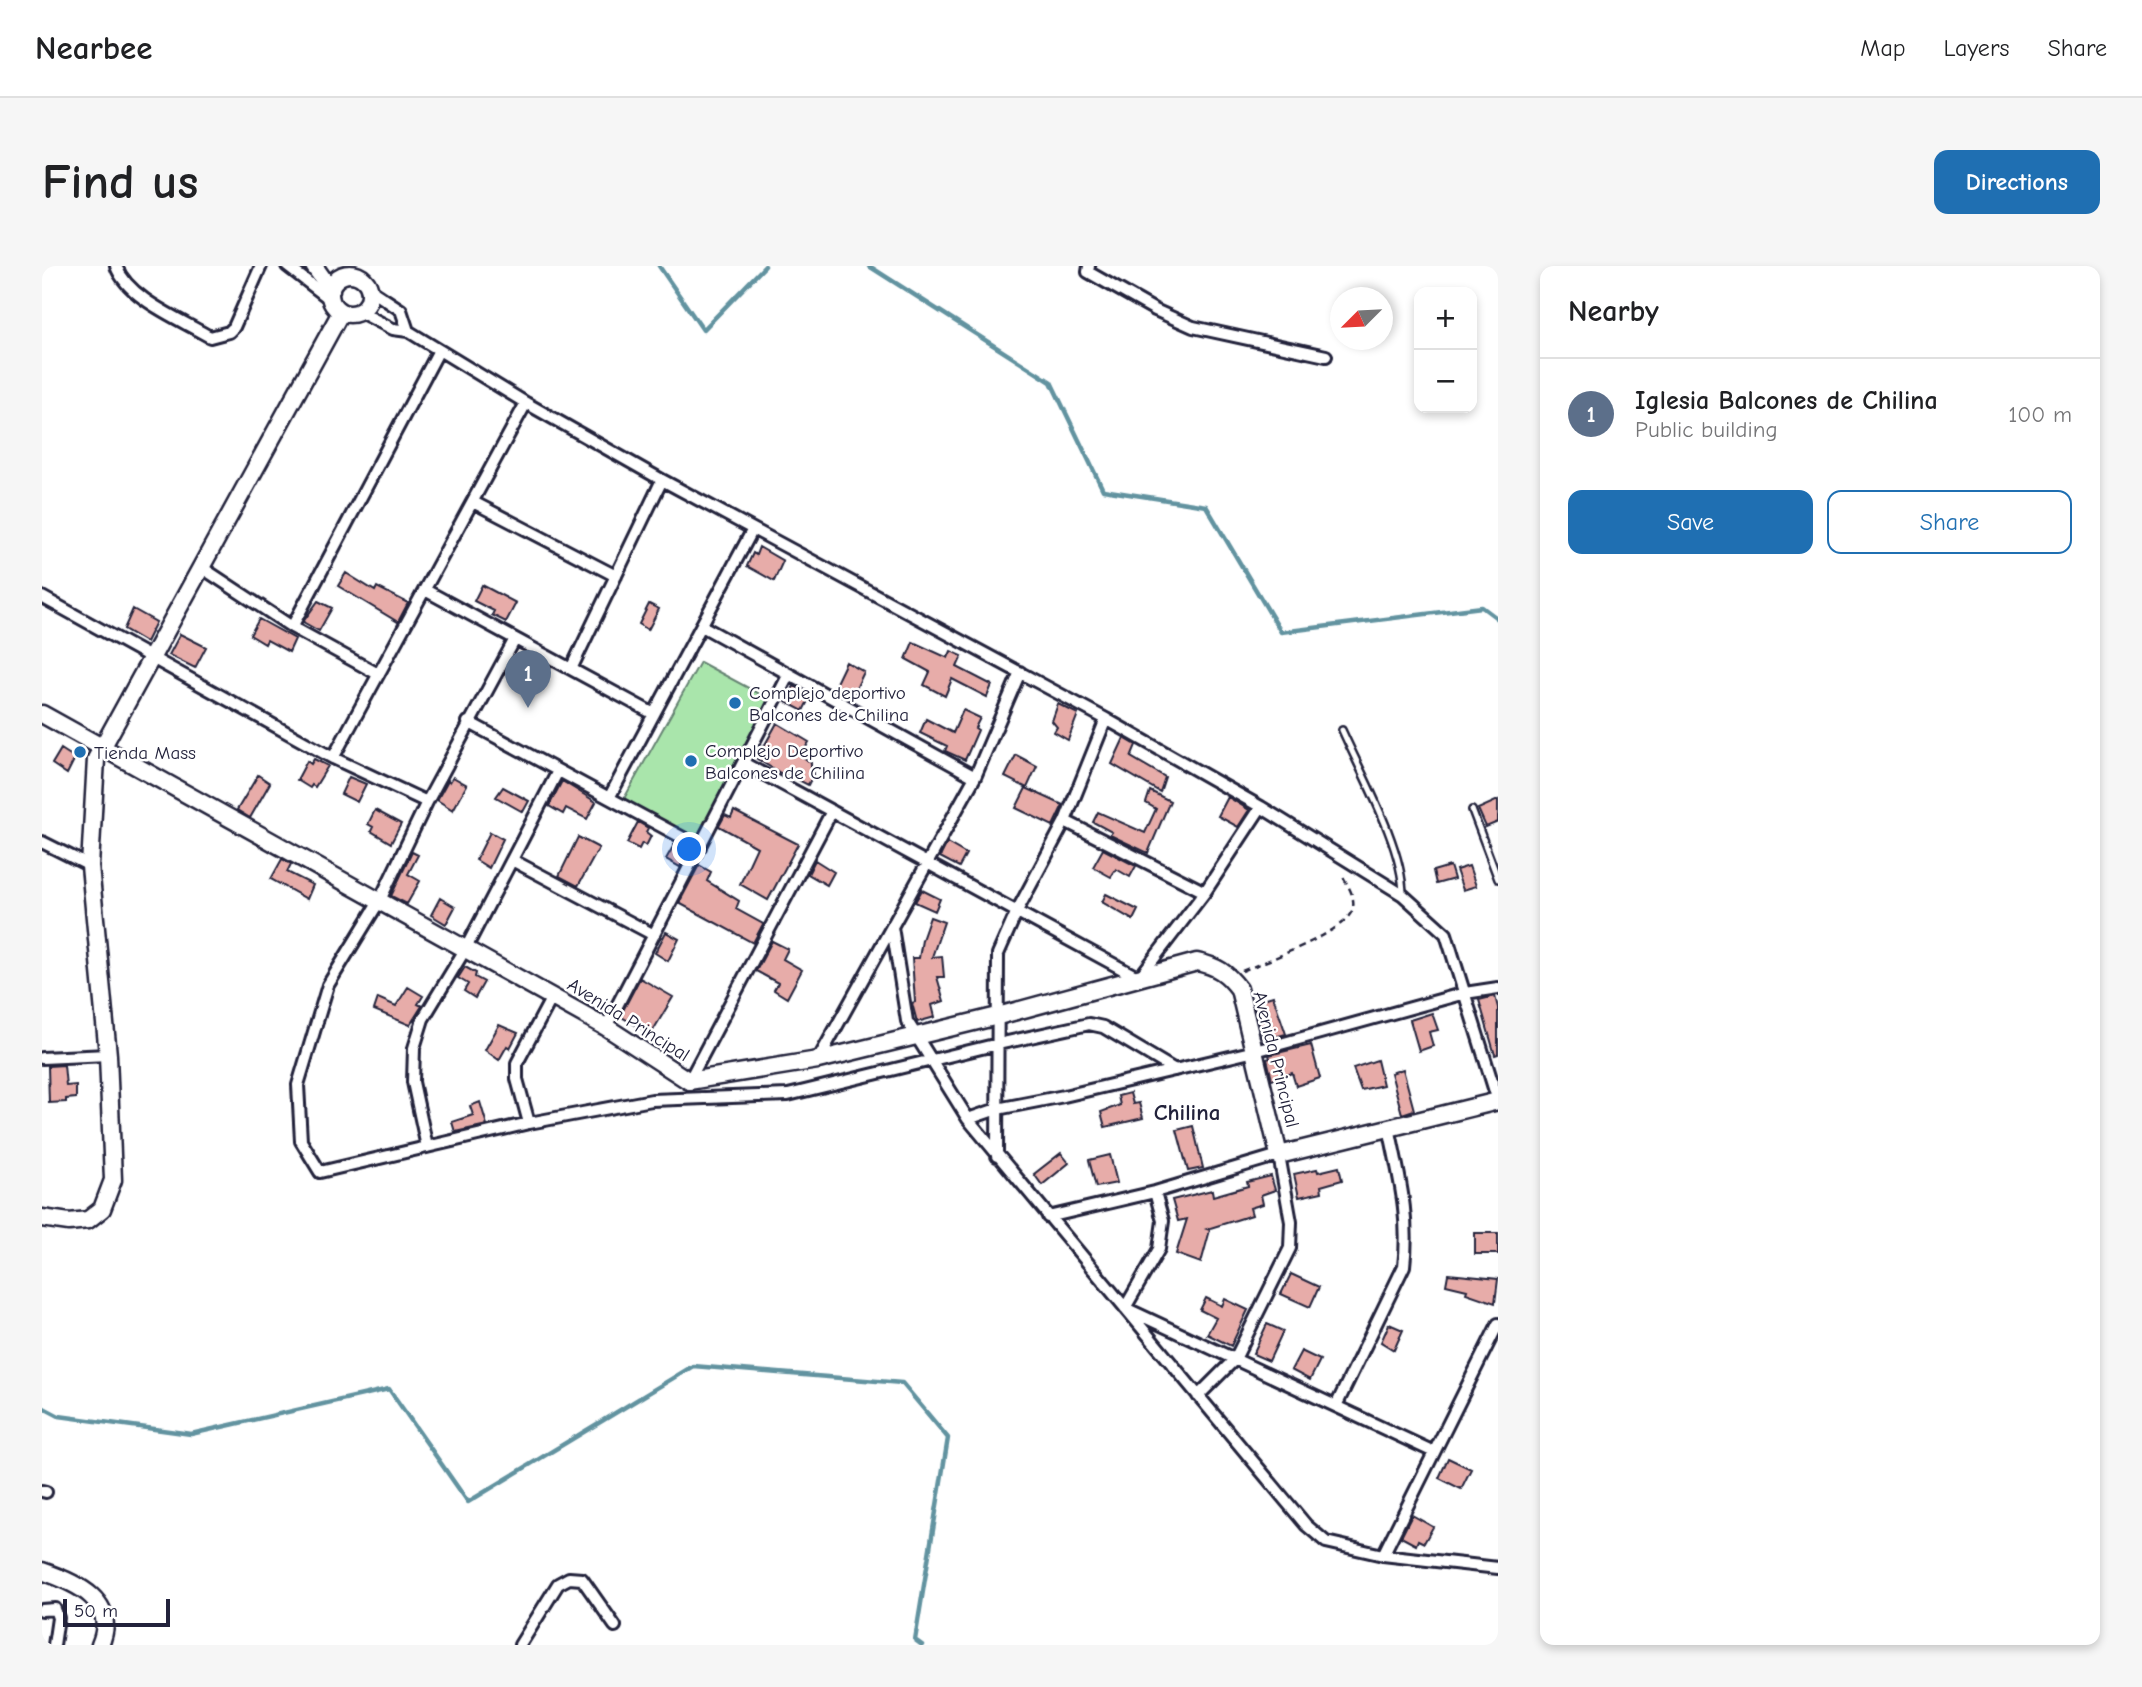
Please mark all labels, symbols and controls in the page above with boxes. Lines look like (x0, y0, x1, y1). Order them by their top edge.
text: Nearbee (35, 29, 153, 67)
text: Map (1860, 34, 1906, 62)
text: Layers (1944, 34, 2009, 62)
text: Share (2047, 34, 2107, 62)
button: Directions (1934, 150, 2100, 214)
text: Find us (42, 154, 198, 210)
north arrow (1330, 287, 1393, 350)
map controls (1414, 287, 1477, 413)
button: + (1414, 287, 1477, 350)
text: Nearby (1568, 294, 1659, 329)
button: − (1414, 350, 1477, 413)
text: Iglesia Balcones de Chilina (1635, 386, 1938, 416)
text: 1 (1586, 401, 1596, 428)
text: 100 m (2008, 401, 2072, 428)
text: Public building (1635, 416, 1778, 443)
button: Save (1568, 490, 1813, 554)
button: Share (1827, 490, 2072, 554)
pin: 1 (505, 650, 551, 708)
place label: Complejo deportivo Balcones de Chilina (749, 682, 909, 726)
marker: Complejo deportivo Balcones de Chilina (727, 695, 743, 711)
place label: Complejo Deportivo Balcones de Chilina (705, 740, 865, 784)
place label: Tienda Mass (94, 742, 196, 764)
marker: Tienda Mass (72, 744, 88, 760)
marker: Complejo Deportivo Balcones de Chilina (683, 753, 699, 769)
your location (672, 832, 706, 866)
street label: Avenida Principal (563, 974, 694, 1066)
street label: Avenida Principal (1248, 989, 1304, 1130)
district label: Chilina (1154, 1099, 1220, 1126)
scale bar (63, 1596, 170, 1628)
text: 50 m (74, 1600, 118, 1622)

